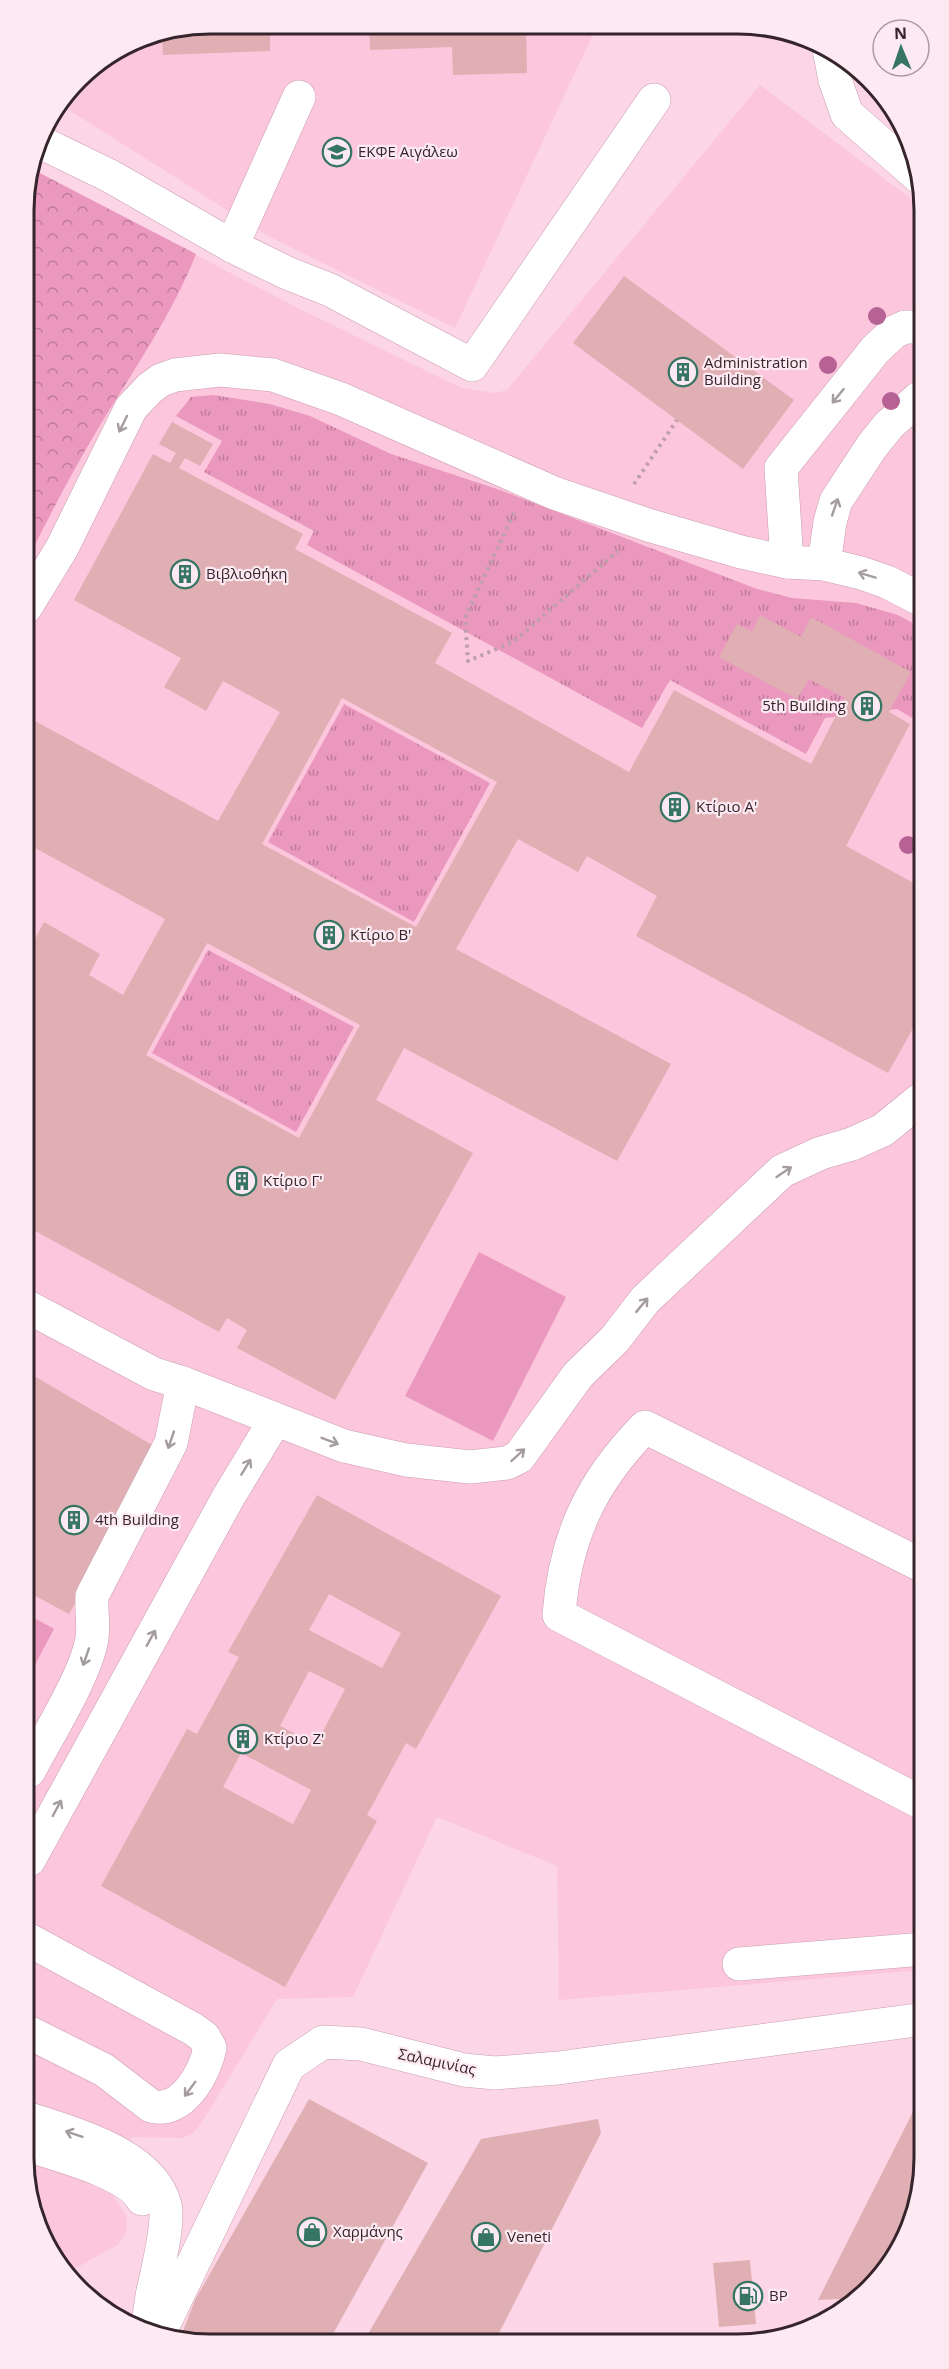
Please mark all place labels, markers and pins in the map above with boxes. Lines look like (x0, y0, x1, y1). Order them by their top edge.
school or university icon: ΕΚΦΕ Αιγάλεω (321, 136, 353, 168)
place label: ΕΚΦΕ Αιγάλεω (358, 141, 458, 161)
place label: Administration Building (704, 352, 808, 389)
building icon: Administration Building (667, 356, 699, 388)
building icon: Βιβλιοθήκη (169, 558, 201, 590)
place label: Βιβλιοθήκη (206, 563, 287, 583)
building icon: 5th Building (851, 690, 883, 722)
place label: 5th Building (762, 695, 846, 715)
building icon: Κτίριο Α' (659, 791, 691, 823)
place label: Κτίριο Α' (696, 796, 757, 816)
building icon: Κτίριο Β' (313, 919, 345, 951)
place label: Κτίριο Β' (350, 924, 411, 944)
building icon: Κτίριο Γ' (226, 1165, 258, 1197)
place label: Κτίριο Γ' (263, 1170, 323, 1190)
building icon: 4th Building (58, 1504, 90, 1536)
place label: 4th Building (95, 1509, 179, 1529)
building icon: Κτίριο Ζ' (227, 1723, 259, 1755)
place label: Κτίριο Ζ' (264, 1728, 324, 1748)
shop icon: Χαρμάνης (296, 2216, 328, 2248)
place label: Χαρμάνης (333, 2221, 403, 2241)
shop icon: Veneti (470, 2221, 502, 2253)
place label: Veneti (507, 2226, 551, 2246)
fuel station icon: BP (732, 2280, 764, 2312)
place label: BP (769, 2285, 788, 2305)

